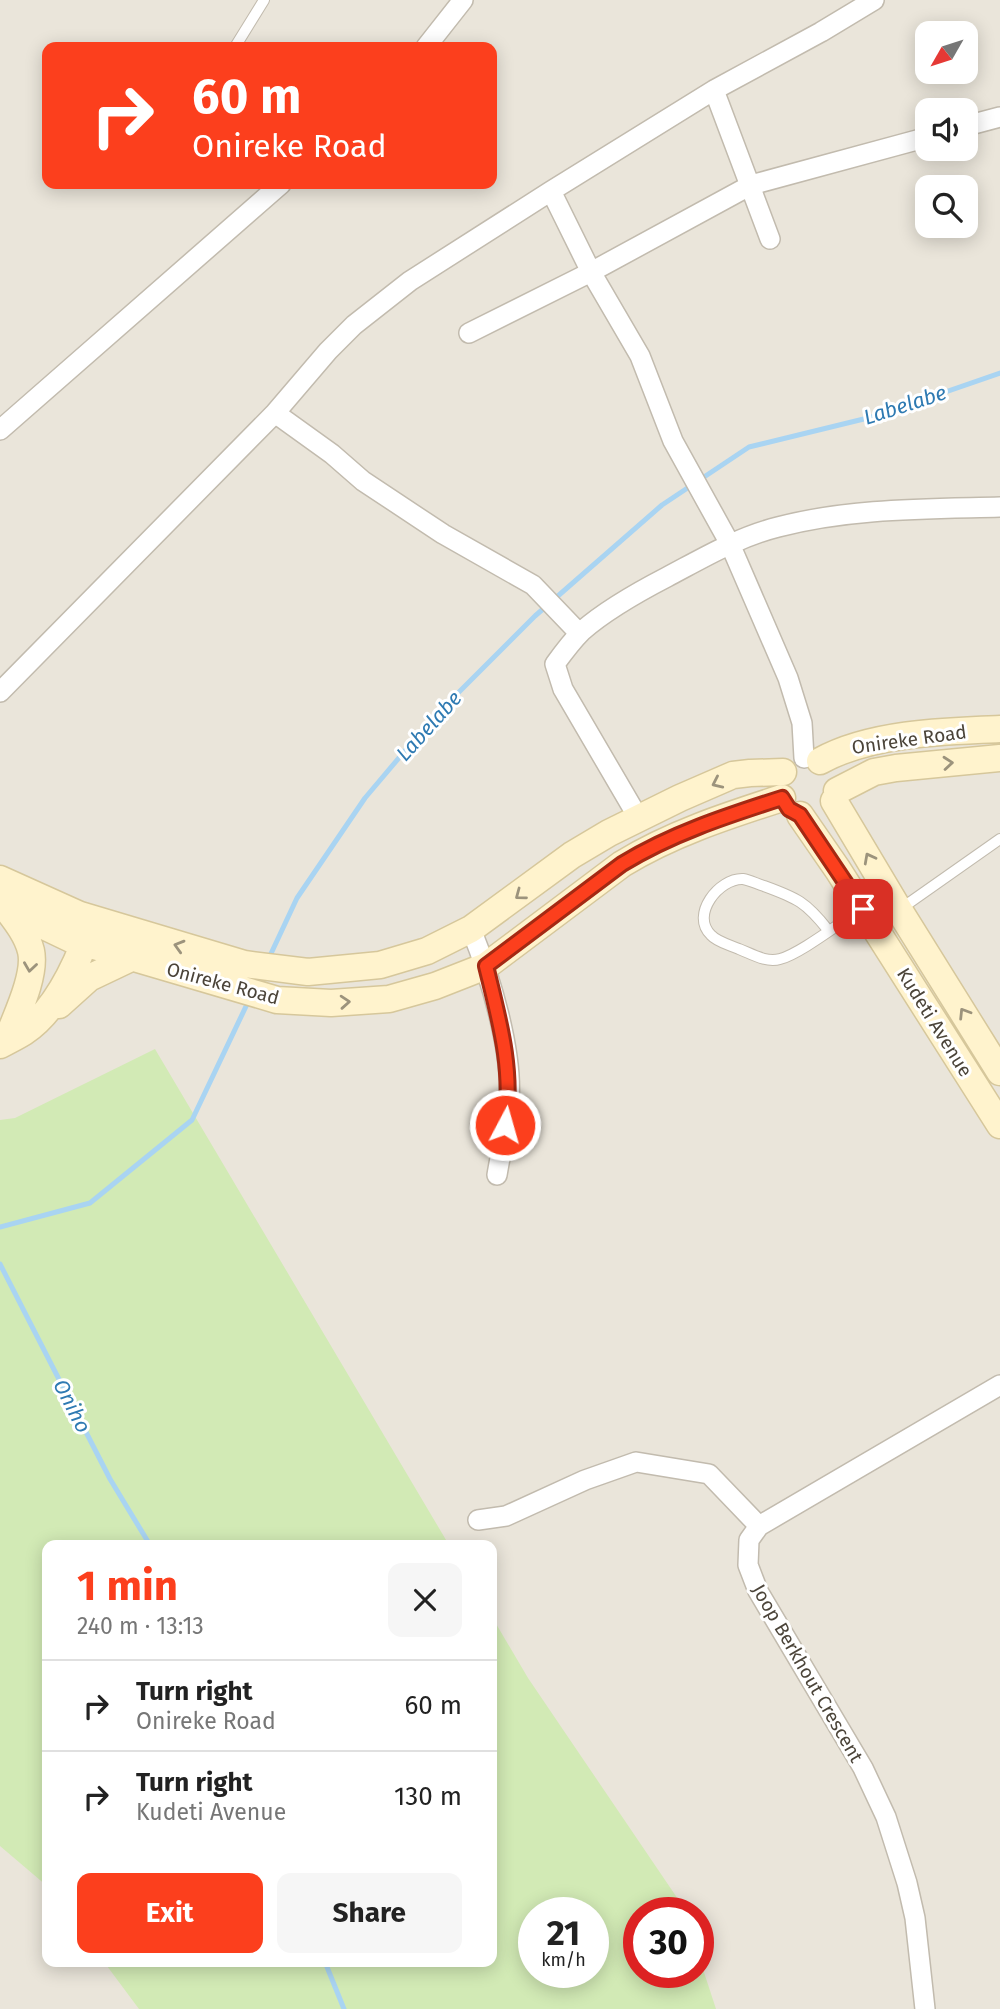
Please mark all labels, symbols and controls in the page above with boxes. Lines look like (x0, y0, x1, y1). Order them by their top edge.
north arrow (915, 21, 978, 84)
map controls (915, 21, 978, 238)
text: 60 m (192, 67, 301, 126)
icon: right (77, 70, 168, 161)
button: sound (915, 98, 978, 161)
text: Onireke Road (192, 127, 387, 165)
button: search (915, 175, 978, 238)
water label: Labelabe (860, 379, 950, 431)
water label: Labelabe (391, 685, 467, 767)
street label: Onireke Road (850, 720, 968, 759)
one-way arrow (942, 755, 954, 770)
one-way arrow (712, 775, 724, 789)
one-way arrow (864, 853, 877, 865)
pin (833, 879, 893, 939)
one-way arrow (515, 886, 528, 899)
icon: arrive (844, 890, 882, 928)
one-way arrow (173, 939, 185, 954)
street label: Onireke Road (164, 957, 282, 1010)
one-way arrow (23, 961, 38, 973)
street label: Kudeti Avenue (892, 964, 977, 1081)
one-way arrow (340, 995, 351, 1010)
one-way arrow (960, 1008, 973, 1021)
position arrow (468, 1088, 542, 1162)
water label: Oniho (48, 1375, 96, 1437)
text: 1 min (77, 1561, 178, 1611)
button: close (388, 1563, 462, 1637)
street label: Joop Berkhout Crescent (747, 1580, 868, 1767)
text: 240 m · 13:13 (77, 1612, 204, 1640)
text: Turn right (136, 1676, 253, 1707)
icon: right (77, 1687, 115, 1725)
text: 60 m (404, 1690, 462, 1721)
text: Onireke Road (136, 1707, 276, 1735)
text: Turn right (136, 1767, 253, 1798)
icon: right (77, 1778, 115, 1816)
text: 130 m (394, 1781, 462, 1812)
text: Kudeti Avenue (136, 1798, 286, 1826)
button: Exit (77, 1873, 263, 1953)
button: Share (277, 1873, 462, 1953)
speed limit sign: 30 (623, 1897, 714, 1988)
text: 21 (547, 1912, 580, 1954)
text: km/h (541, 1949, 586, 1971)

